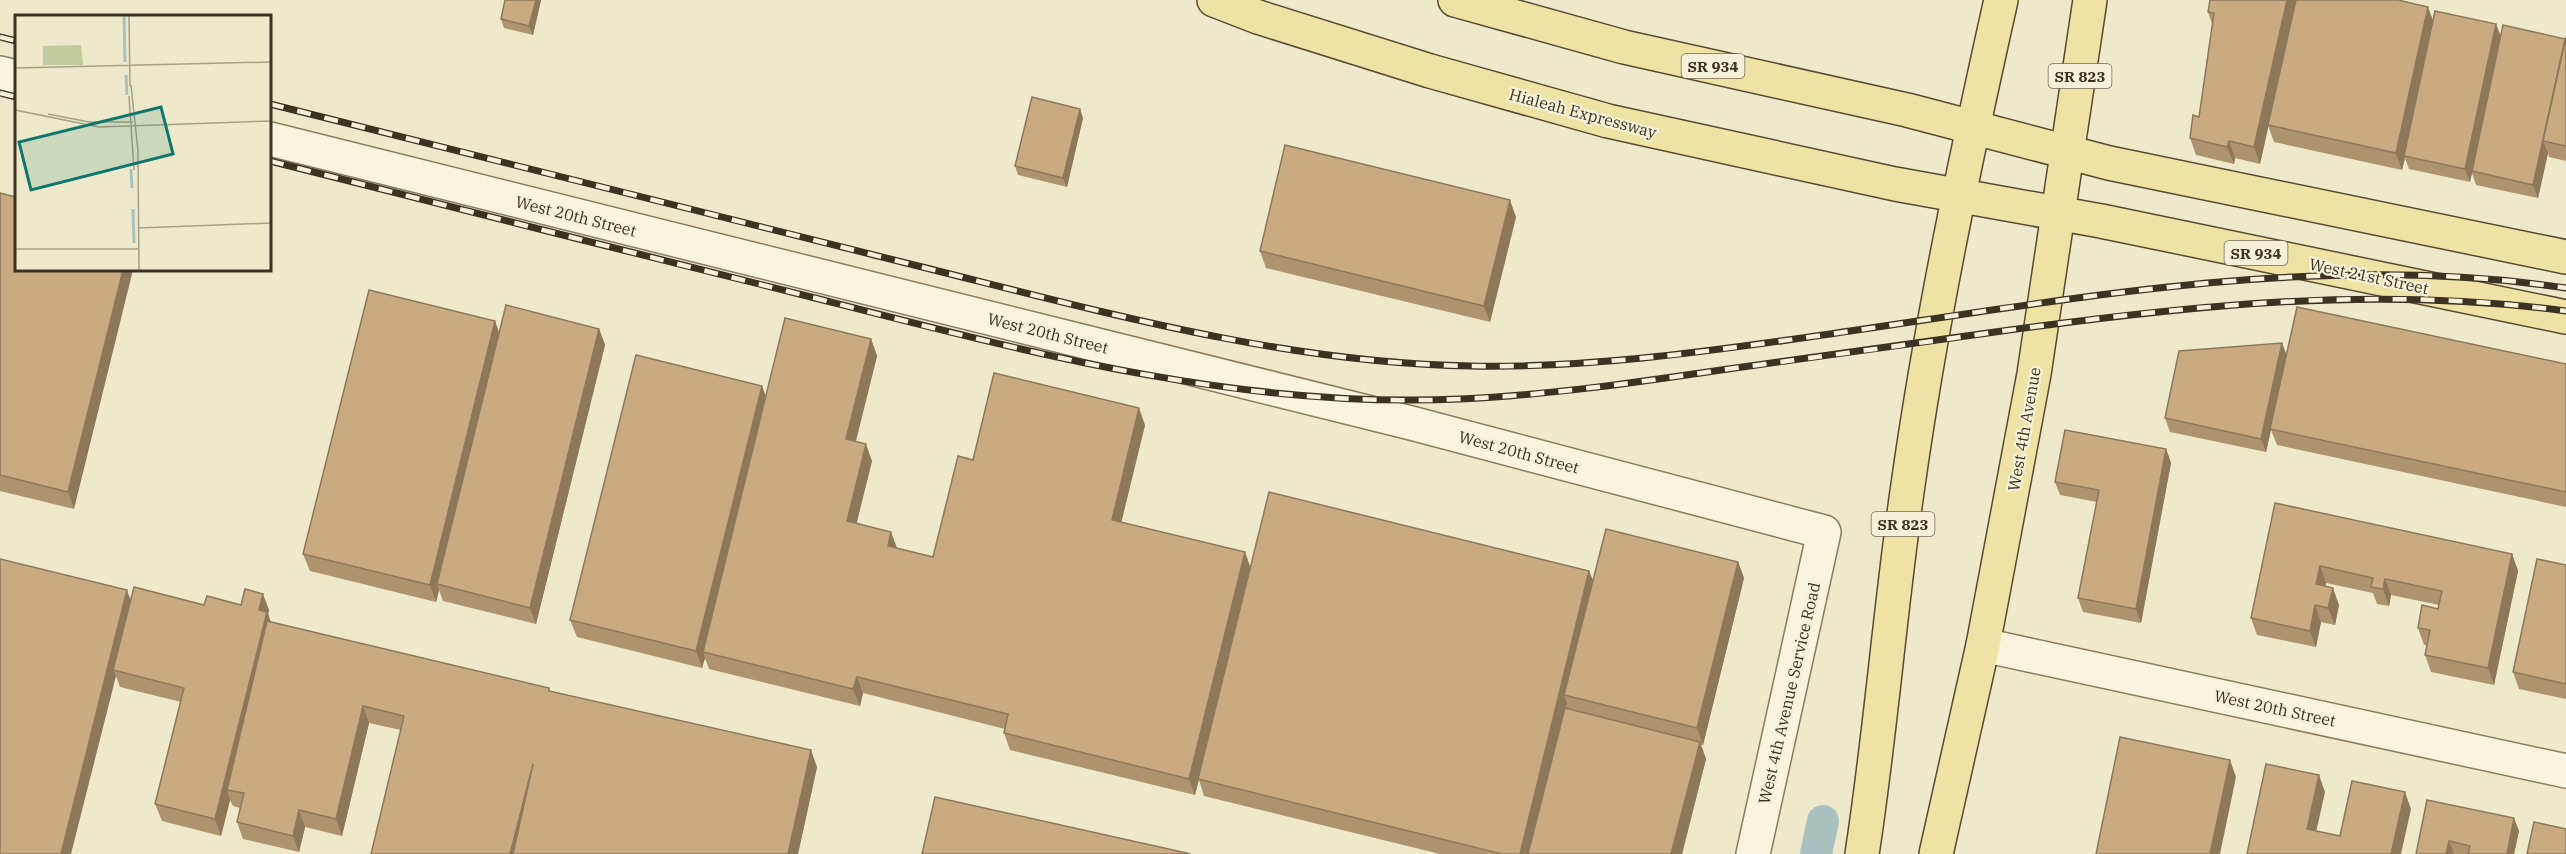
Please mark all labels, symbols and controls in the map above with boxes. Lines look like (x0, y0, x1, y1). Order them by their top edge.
inset map (15, 15, 272, 272)
road number: SR 934 (1682, 54, 1744, 78)
road number: SR 823 (2048, 64, 2112, 88)
street label: Hialeah Expressway (1507, 84, 1659, 142)
street label: West 20th Street (513, 191, 639, 241)
road number: SR 934 (2224, 241, 2288, 265)
street label: West 21st Street (2307, 254, 2431, 298)
street label: West 20th Street (985, 308, 1111, 358)
street label: West 4th Avenue (2003, 365, 2045, 493)
street label: West 20th Street (1457, 426, 1582, 478)
road number: SR 823 (1872, 512, 1934, 536)
street label: West 4th Avenue Service Road (1754, 580, 1824, 806)
street label: West 20th Street (2212, 685, 2338, 731)

